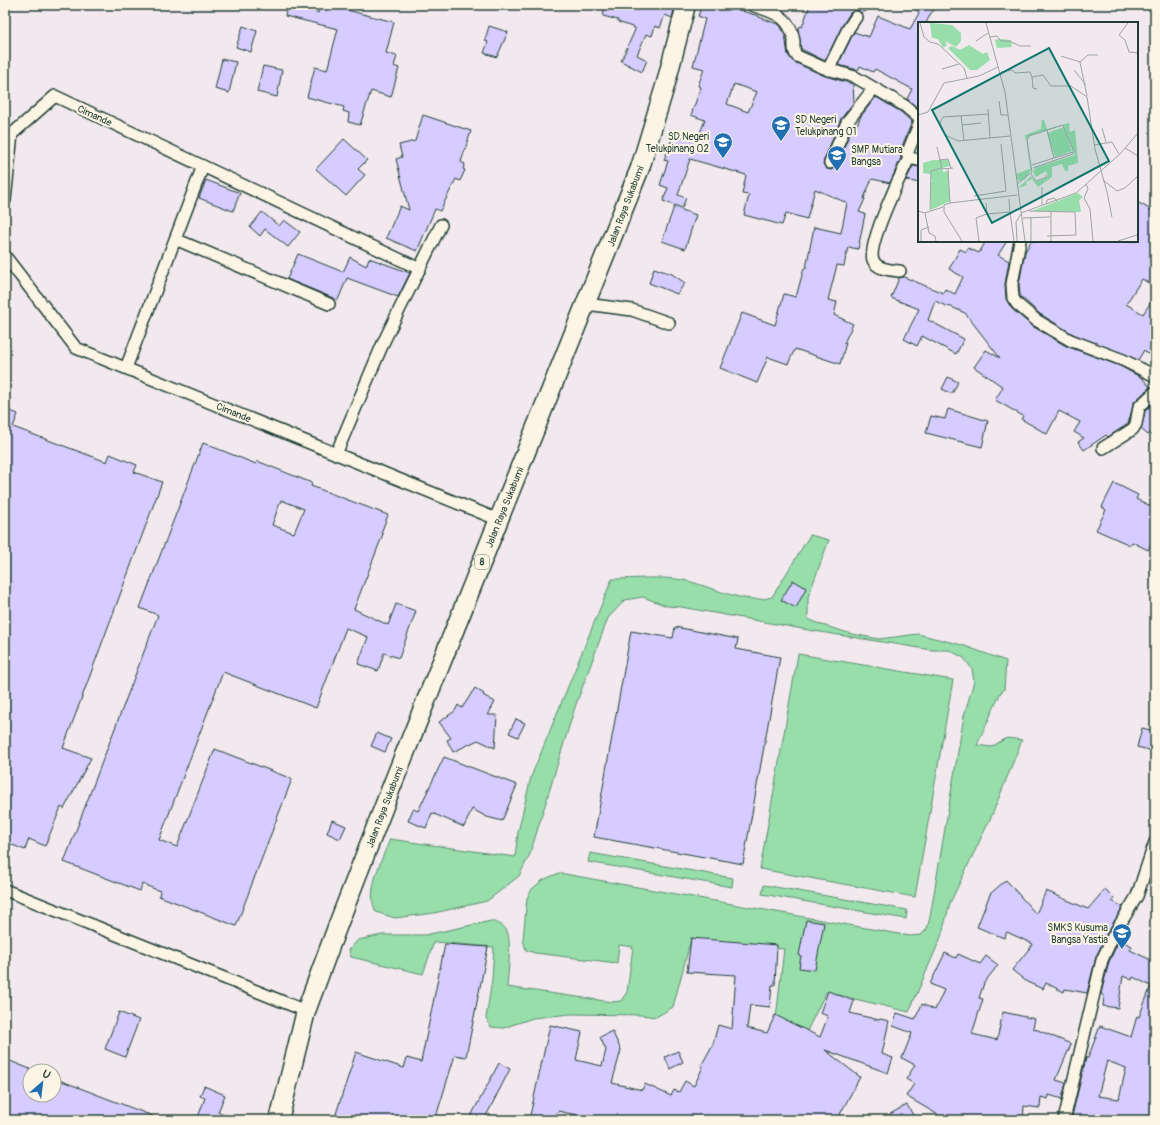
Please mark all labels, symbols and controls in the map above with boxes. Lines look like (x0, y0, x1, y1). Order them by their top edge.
inset map (918, 22, 1138, 242)
street label: Cimande (75, 103, 114, 129)
school or university icon: SD Negeri Telukpinang 01 (770, 114, 792, 142)
place label: SD Negeri Telukpinang 01 (795, 114, 857, 138)
place label: SD Negeri Telukpinang 02 (646, 131, 709, 155)
school or university icon: SD Negeri Telukpinang 02 (712, 131, 734, 159)
school or university icon: SMP Mutiara Bangsa (826, 144, 848, 172)
place label: SMP Mutiara Bangsa (851, 144, 903, 168)
street label: Jalan Raya Sukabumi (605, 164, 647, 248)
street label: Cimande (214, 401, 253, 425)
street label: Jalan Raya Sukabumi (483, 465, 527, 549)
road number: 8 (475, 555, 489, 569)
street label: Jalan Raya Sukabumi (364, 765, 406, 849)
place label: SMKS Kusuma Bangsa Yastia (1047, 922, 1108, 946)
school or university icon: SMKS Kusuma Bangsa Yastia (1111, 922, 1133, 950)
north arrow (22, 1063, 62, 1103)
text: U (40, 1067, 53, 1082)

